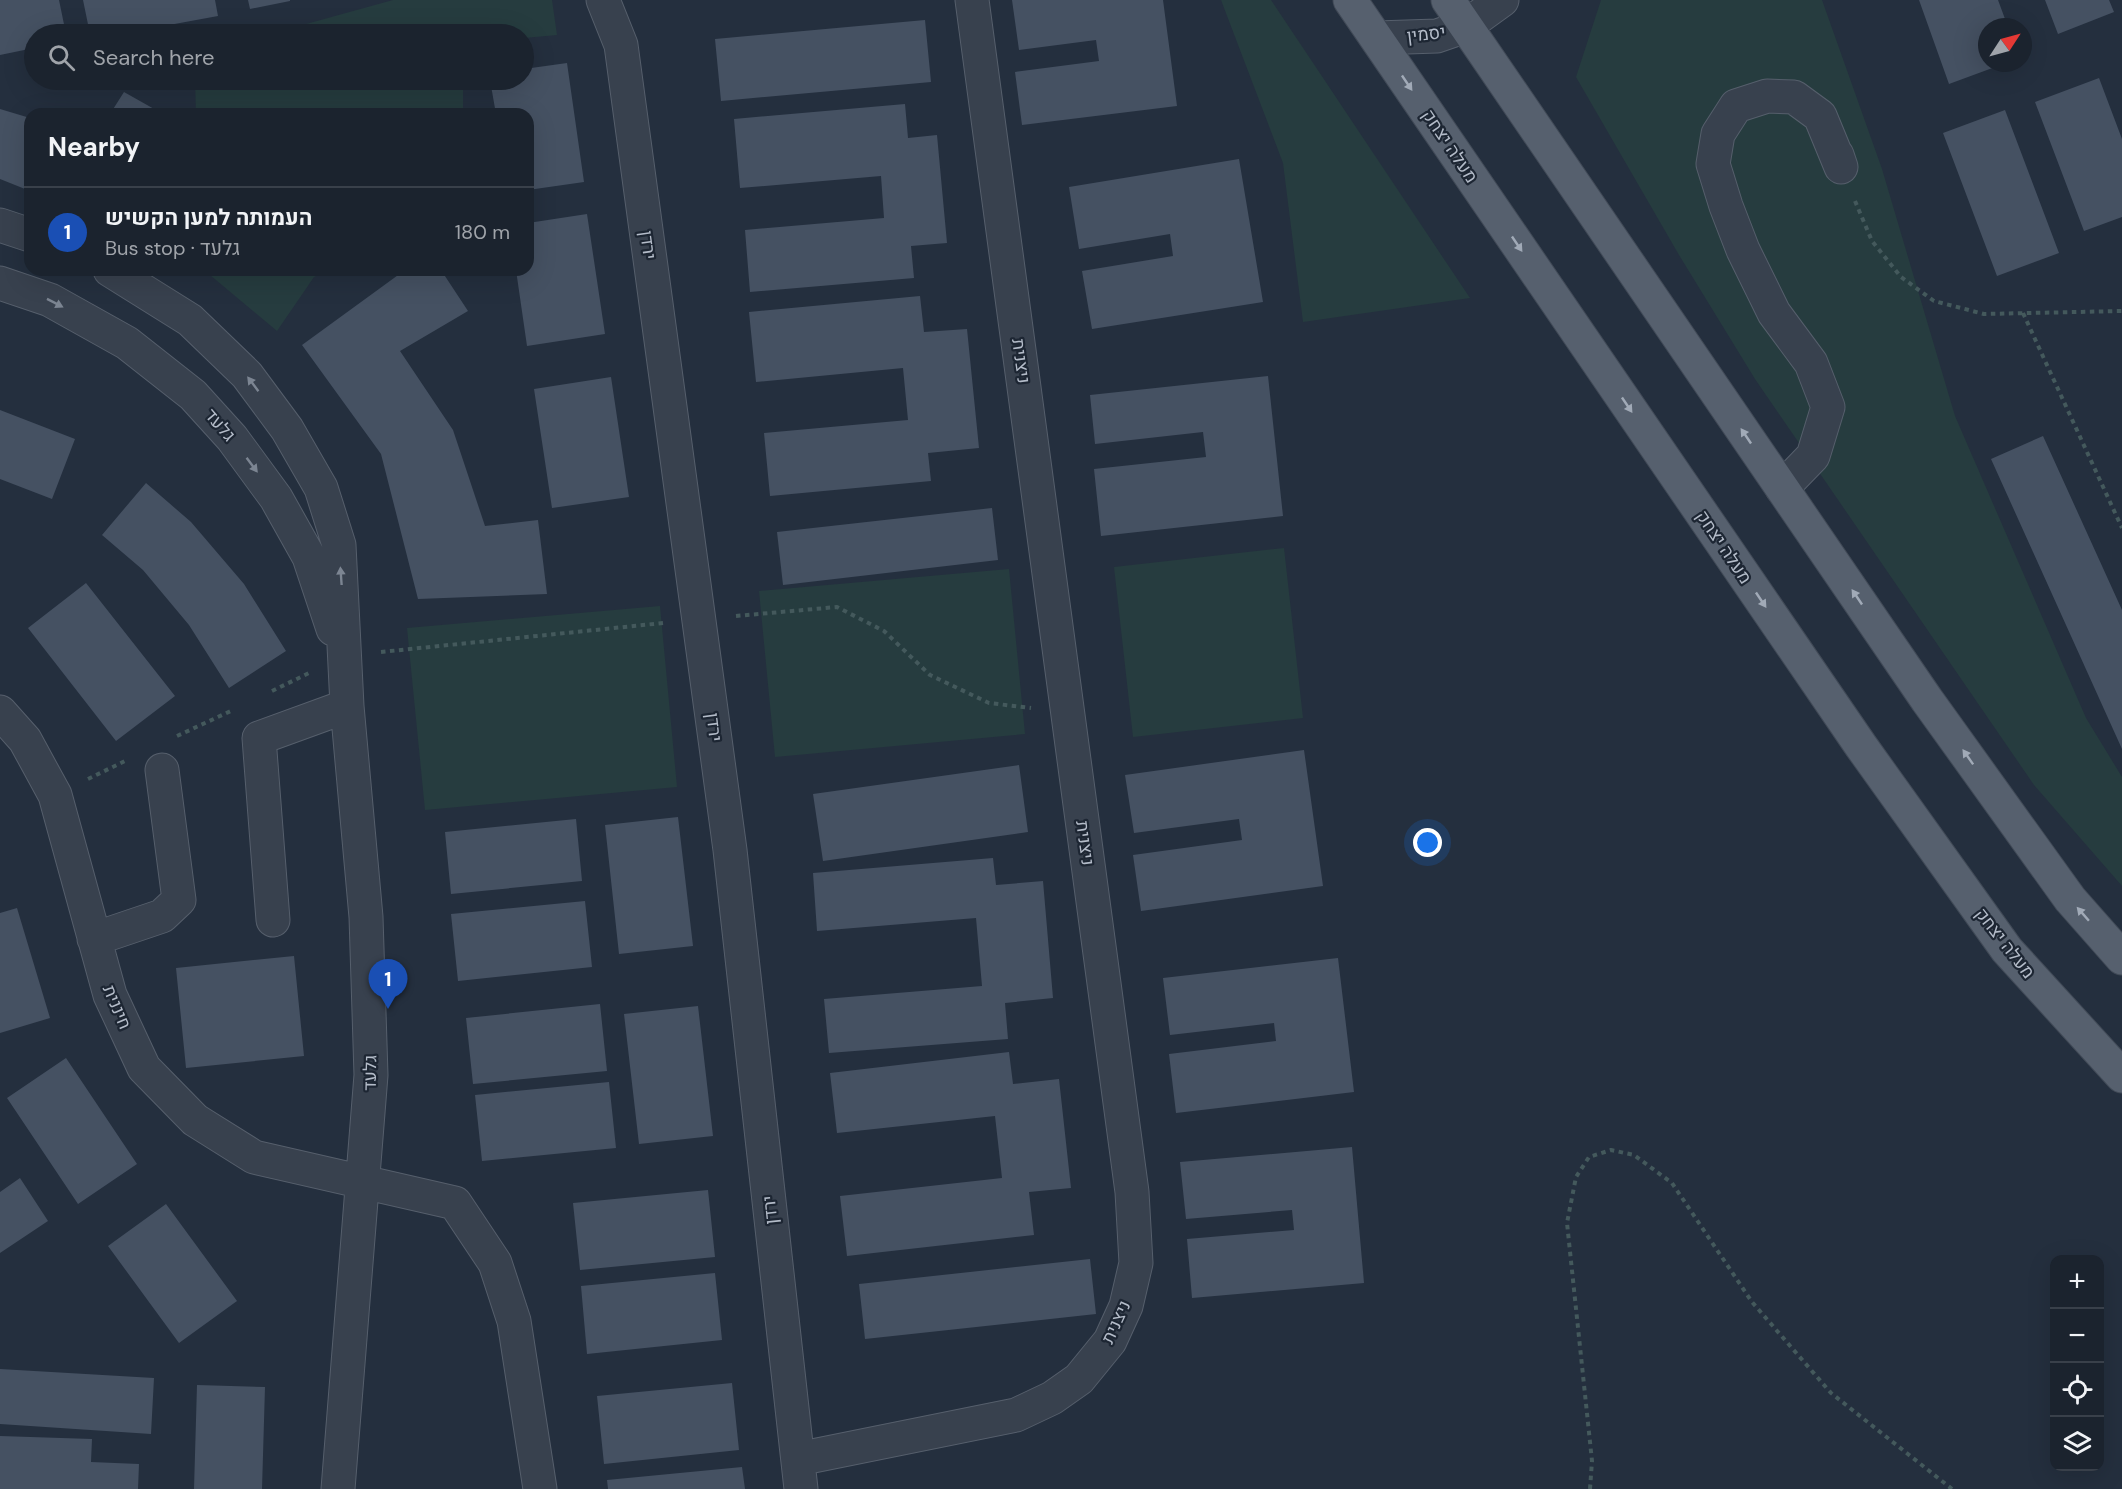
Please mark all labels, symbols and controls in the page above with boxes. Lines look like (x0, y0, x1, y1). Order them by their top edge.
north arrow (1978, 18, 2032, 72)
street label: יסמין (1405, 20, 1447, 48)
search box (24, 24, 534, 90)
icon: search (45, 41, 78, 74)
text: Search here (93, 43, 214, 72)
one-way arrow (1401, 74, 1413, 90)
street label: מעלה יצחק (1417, 105, 1483, 187)
text: Nearby (48, 130, 140, 164)
text: העמותה למען הקשיש (105, 203, 312, 232)
text: 1 (64, 219, 71, 245)
text: 180 m (455, 219, 510, 245)
street label: ירדן (634, 229, 662, 261)
text: Bus stop · גלעד (105, 235, 240, 261)
one-way arrow (1511, 235, 1523, 251)
one-way arrow (47, 298, 64, 308)
street label: ניצנית (1006, 337, 1036, 385)
one-way arrow (247, 376, 259, 392)
one-way arrow (1621, 396, 1633, 412)
street label: גלעד (199, 404, 241, 446)
one-way arrow (1741, 428, 1752, 444)
one-way arrow (246, 457, 258, 473)
street label: מעלה יצחק (1691, 506, 1757, 588)
one-way arrow (337, 567, 346, 586)
one-way arrow (1851, 589, 1862, 605)
one-way arrow (1755, 592, 1767, 608)
street label: ירדן (700, 711, 728, 743)
one-way arrow (1962, 750, 1974, 766)
street label: ניצנית (1070, 819, 1100, 867)
your location (1413, 828, 1442, 857)
street label: מעלה יצחק (1970, 903, 2040, 983)
one-way arrow (2077, 907, 2090, 922)
pin: 1 (368, 960, 408, 1009)
street label: חיננית (97, 981, 137, 1033)
street label: גלעד (358, 1055, 382, 1091)
street label: ירדן (757, 1194, 783, 1226)
map controls (2050, 1255, 2104, 1471)
button: + (2050, 1255, 2104, 1309)
street label: ניצנית (1096, 1297, 1136, 1347)
button: − (2050, 1309, 2104, 1363)
button: locate (2050, 1363, 2104, 1417)
button: layers (2050, 1417, 2104, 1471)

